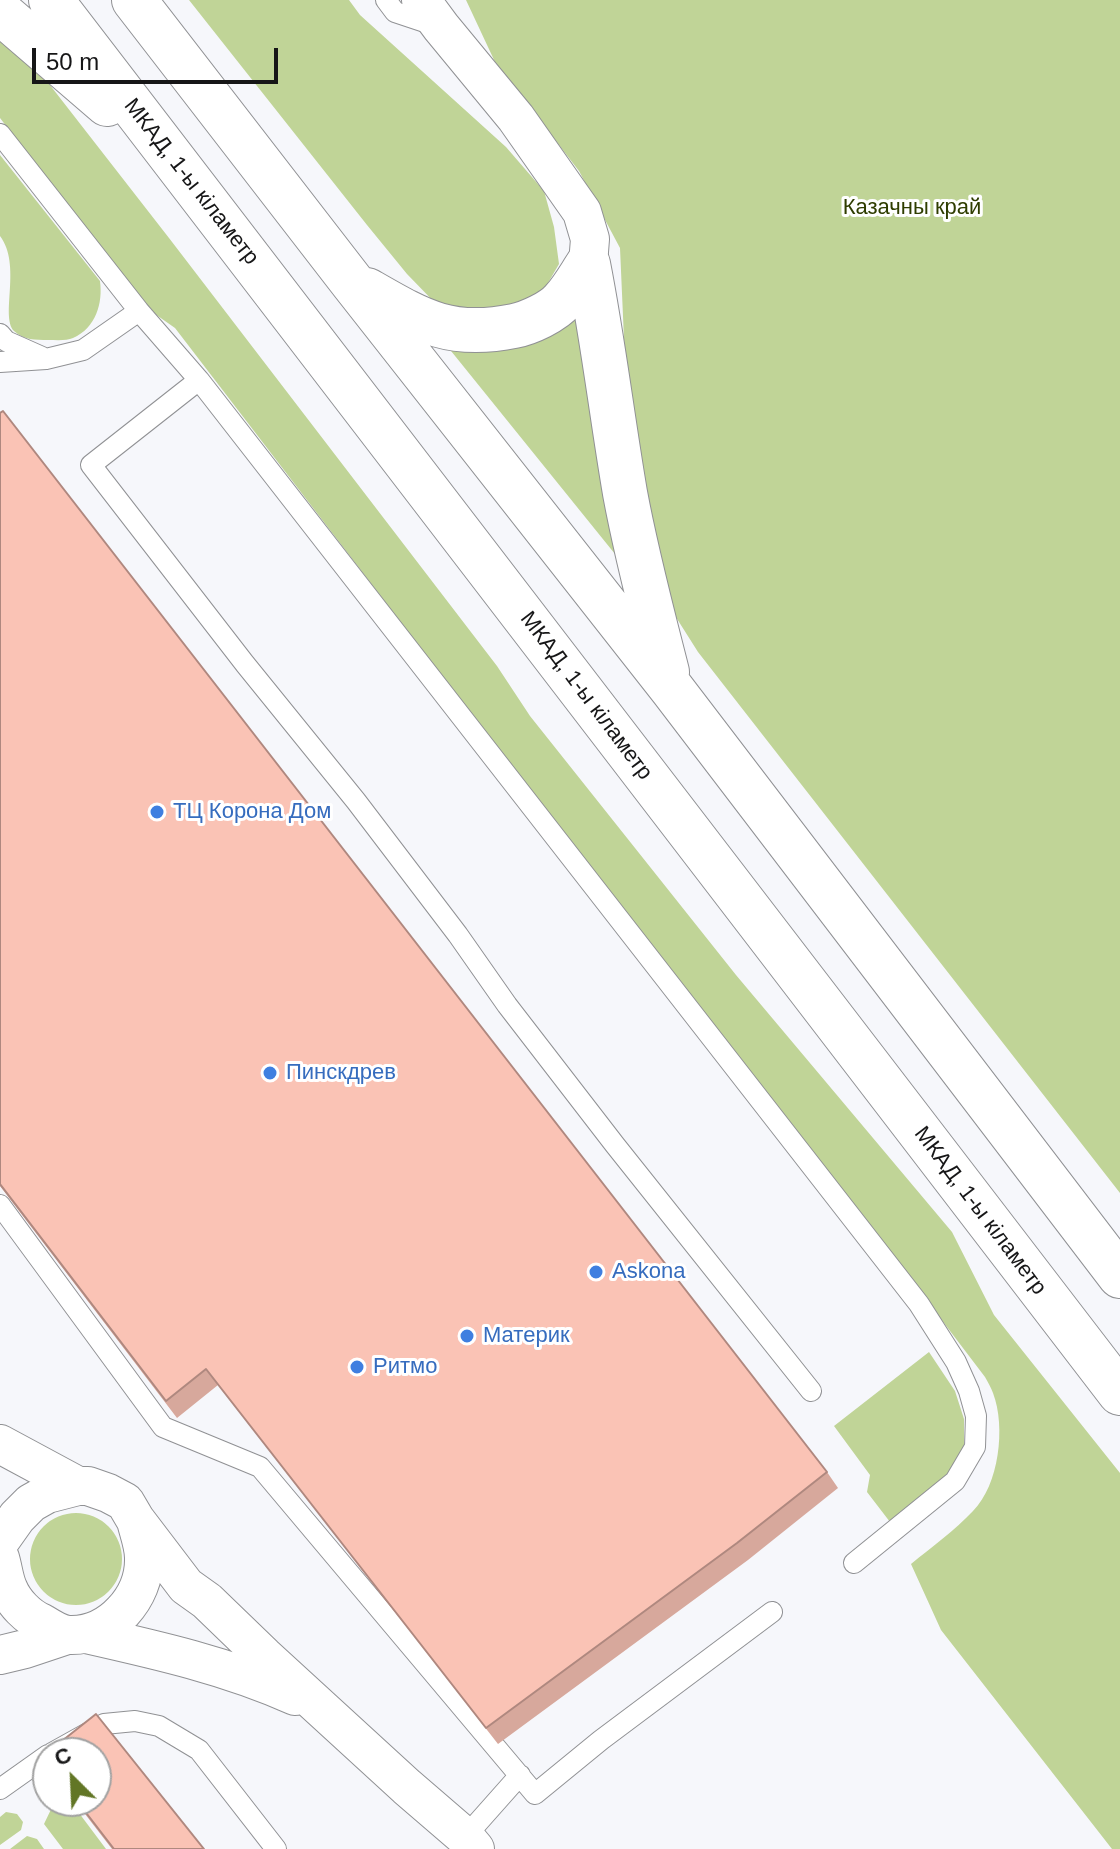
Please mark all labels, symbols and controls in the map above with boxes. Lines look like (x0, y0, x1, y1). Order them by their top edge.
scale bar (36, 32, 282, 82)
text: 50 m (46, 48, 99, 75)
street label: МКАД, 1-ы кіламетр (118, 94, 264, 270)
park label: Казачны край (843, 195, 981, 221)
street label: МКАД, 1-ы кіламетр (514, 607, 658, 785)
place label: ТЦ Корона Дом (173, 799, 331, 825)
marker: ТЦ Корона Дом (148, 803, 166, 821)
place label: Пинскдрев (286, 1060, 396, 1086)
marker: Пинскдрев (261, 1064, 279, 1082)
street label: МКАД, 1-ы кіламетр (908, 1122, 1052, 1300)
place label: Askona (612, 1259, 685, 1285)
marker: Askona (587, 1263, 605, 1281)
place label: Материк (483, 1323, 570, 1349)
marker: Материк (458, 1327, 476, 1345)
place label: Ритмо (373, 1354, 437, 1380)
marker: Ритмо (348, 1358, 366, 1376)
north arrow (32, 1737, 112, 1817)
text: С (50, 1742, 75, 1771)

